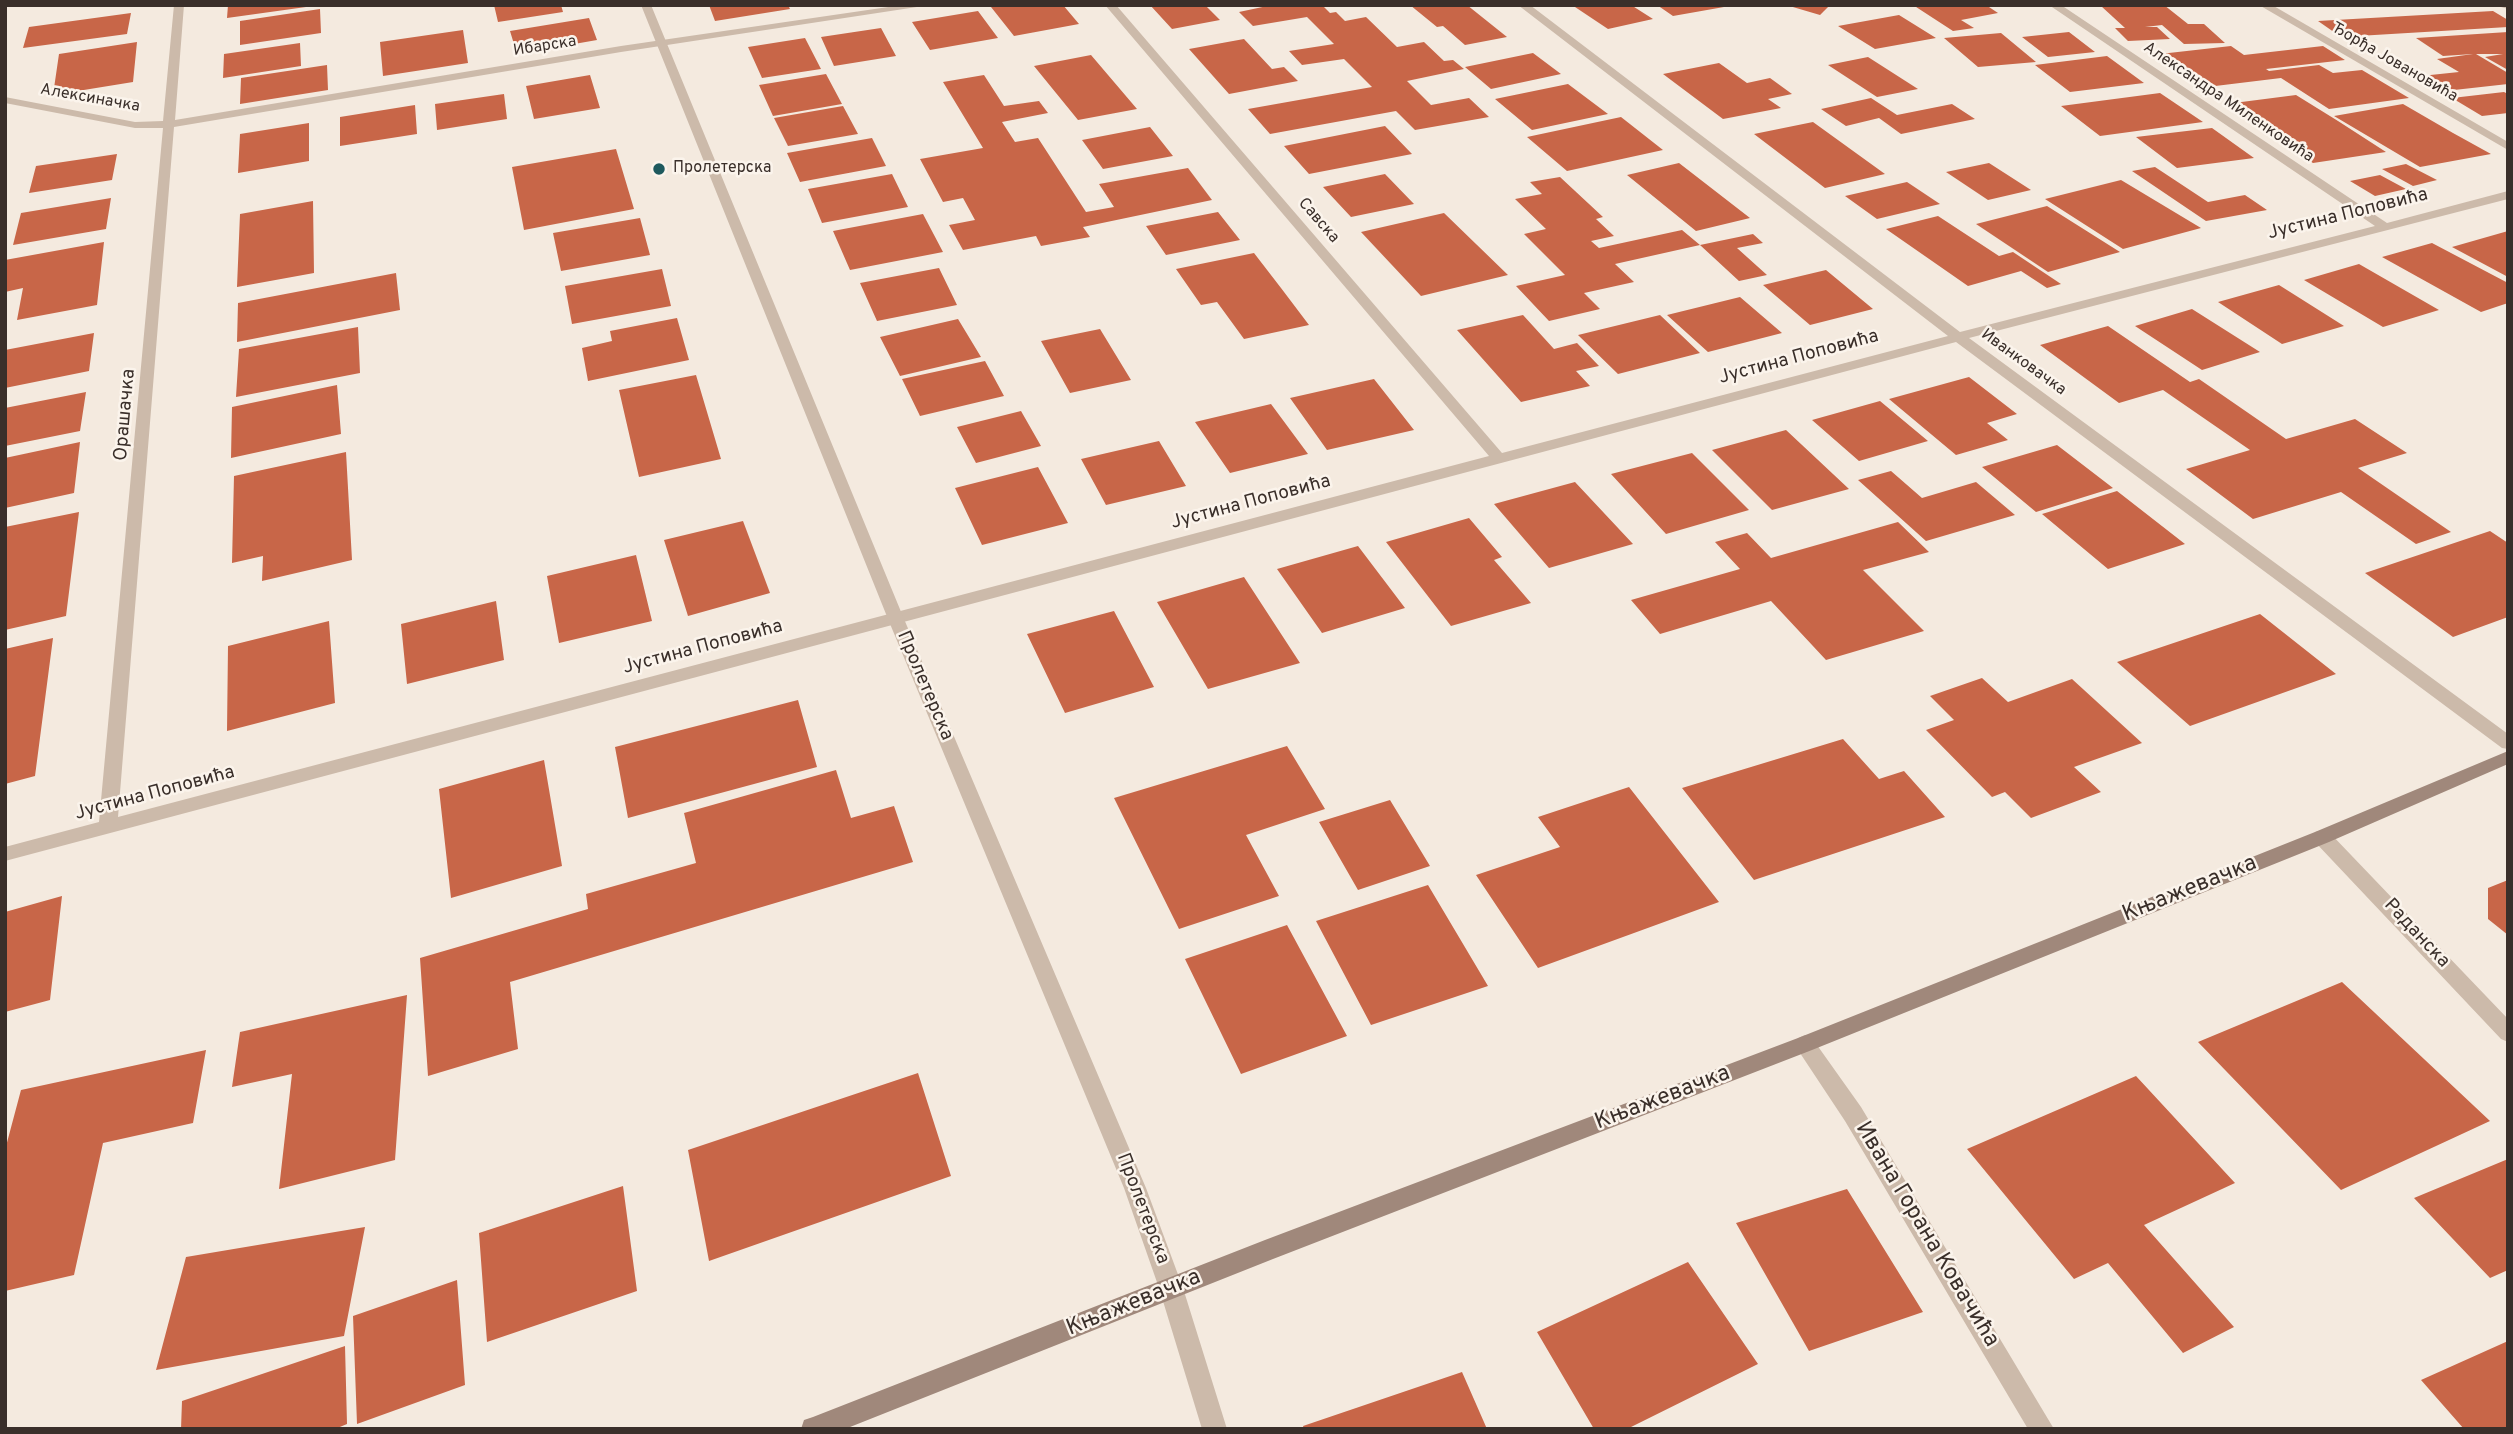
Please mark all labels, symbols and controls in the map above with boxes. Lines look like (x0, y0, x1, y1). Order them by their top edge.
street label: Ђорђа Јовановића (2327, 19, 2461, 107)
street label: Ибарска (512, 33, 578, 61)
street label: Александра Миленковића (2139, 39, 2317, 167)
street label: Алексиначка (39, 81, 141, 117)
place label: Пролетерска (673, 159, 771, 179)
marker: Пролетерска (651, 161, 667, 177)
street label: Јустина Поповића (2265, 184, 2431, 246)
street label: Савска (1293, 195, 1343, 247)
street label: Јустина Поповића (1717, 326, 1881, 390)
street label: Иванковачка (1977, 326, 2069, 400)
street label: Орашачка (111, 368, 141, 462)
street label: Јустина Поповића (1169, 471, 1333, 535)
street label: Јустина Поповића (621, 616, 785, 680)
street label: Пролетерска (891, 628, 957, 744)
street label: Јустина Поповића (73, 762, 237, 826)
street label: Књажевачка (2119, 851, 2261, 929)
street label: Раданска (2378, 895, 2454, 973)
street label: Књажевачка (1592, 1061, 1734, 1137)
street label: Ивана Горана Ковачића (1848, 1117, 2004, 1353)
street label: Пролетерска (1110, 1150, 1174, 1268)
street label: Књажевачка (1063, 1265, 1205, 1343)

